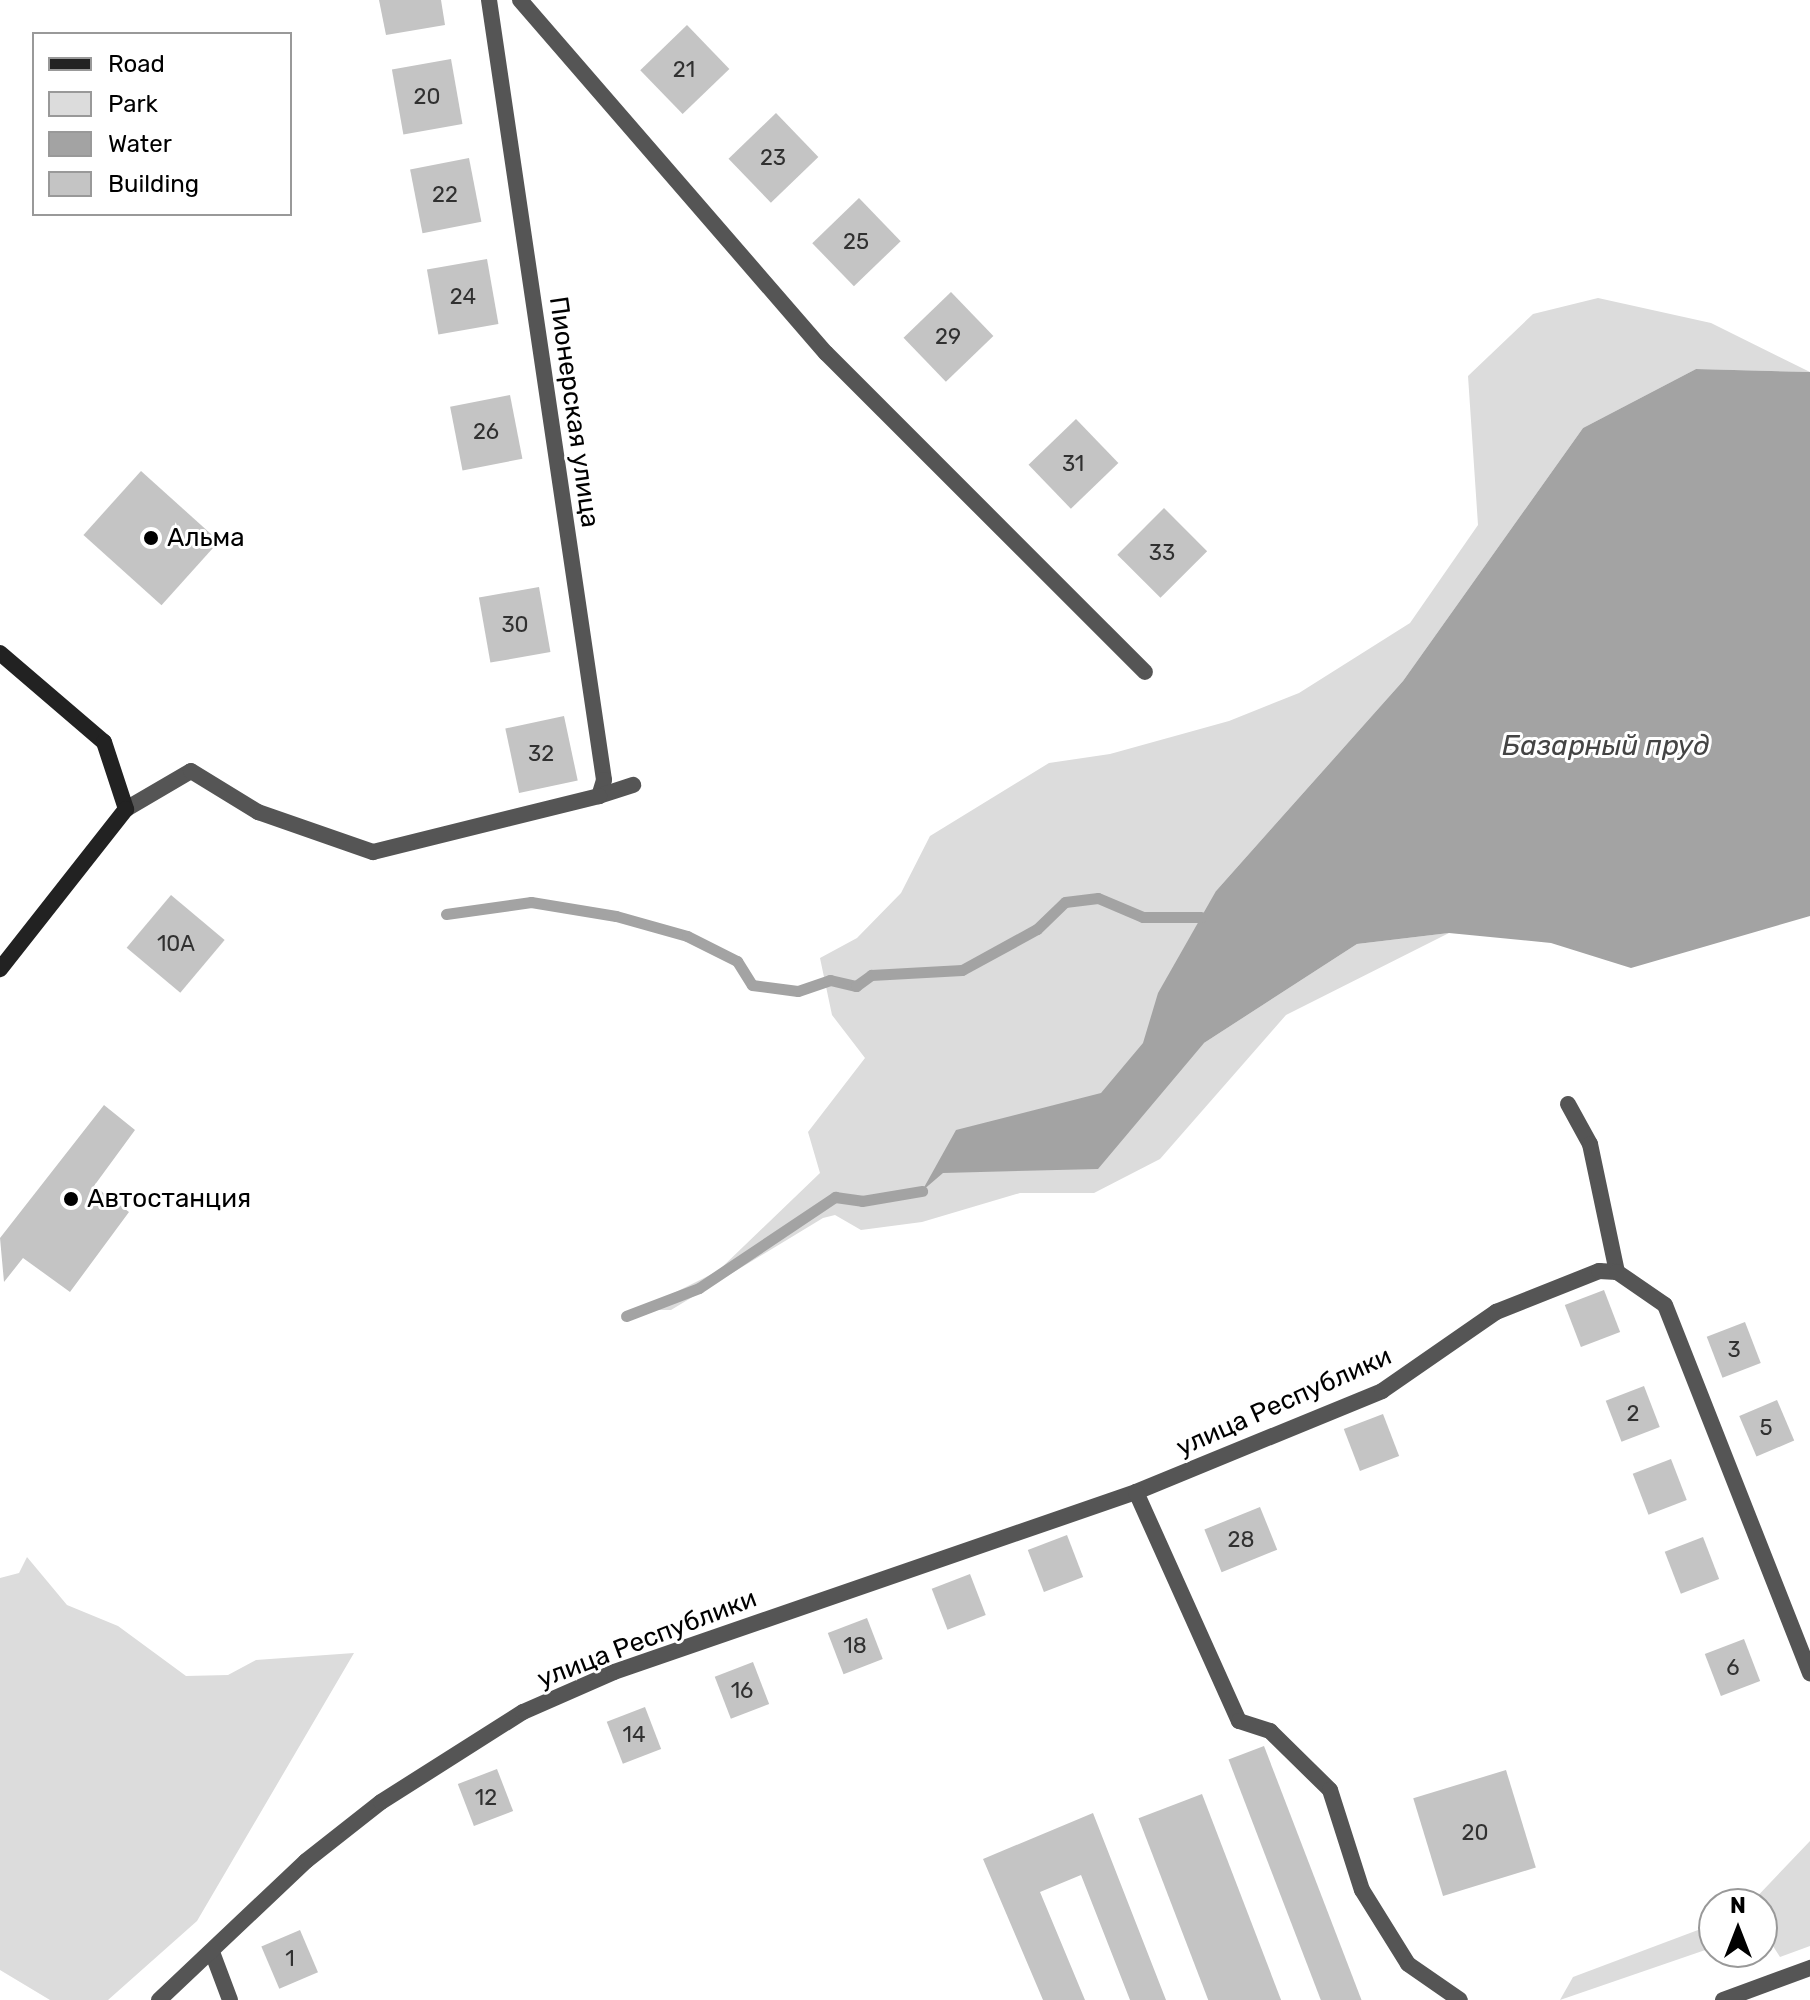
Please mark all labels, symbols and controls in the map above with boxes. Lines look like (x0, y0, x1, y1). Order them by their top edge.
legend (32, 32, 292, 216)
text: Road (108, 50, 165, 78)
house number: 21 (673, 57, 695, 83)
house number: 20 (414, 84, 440, 110)
text: Park (108, 90, 158, 118)
text: Water (108, 130, 172, 158)
house number: 23 (760, 145, 786, 171)
text: Building (108, 170, 199, 198)
house number: 22 (432, 182, 458, 208)
house number: 25 (843, 229, 869, 255)
house number: 24 (450, 284, 476, 310)
street label: Пионерская улица (542, 294, 606, 530)
house number: 29 (935, 324, 961, 350)
house number: 26 (473, 419, 499, 445)
house number: 31 (1062, 451, 1084, 477)
place label: Альма (167, 522, 245, 554)
marker: Альма (142, 529, 160, 547)
house number: 33 (1149, 540, 1175, 566)
house number: 30 (501, 612, 529, 638)
water label: Базарный пруд (1502, 729, 1710, 763)
house number: 32 (528, 741, 554, 767)
house number: 10А (157, 931, 195, 957)
place label: Автостанция (87, 1183, 251, 1215)
marker: Автостанция (62, 1190, 80, 1208)
house number: 3 (1727, 1337, 1741, 1363)
street label: улица Республики (1172, 1341, 1396, 1463)
house number: 2 (1627, 1401, 1639, 1427)
house number: 5 (1759, 1415, 1773, 1441)
house number: 28 (1228, 1527, 1254, 1553)
street label: улица Республики (533, 1583, 761, 1695)
house number: 18 (843, 1633, 867, 1659)
house number: 6 (1726, 1655, 1740, 1681)
house number: 16 (731, 1678, 753, 1704)
house number: 14 (622, 1722, 646, 1748)
house number: 12 (475, 1785, 497, 1811)
house number: 20 (1462, 1820, 1488, 1846)
north arrow (1698, 1888, 1778, 1968)
text: N (1730, 1892, 1746, 1919)
house number: 1 (285, 1946, 295, 1972)

